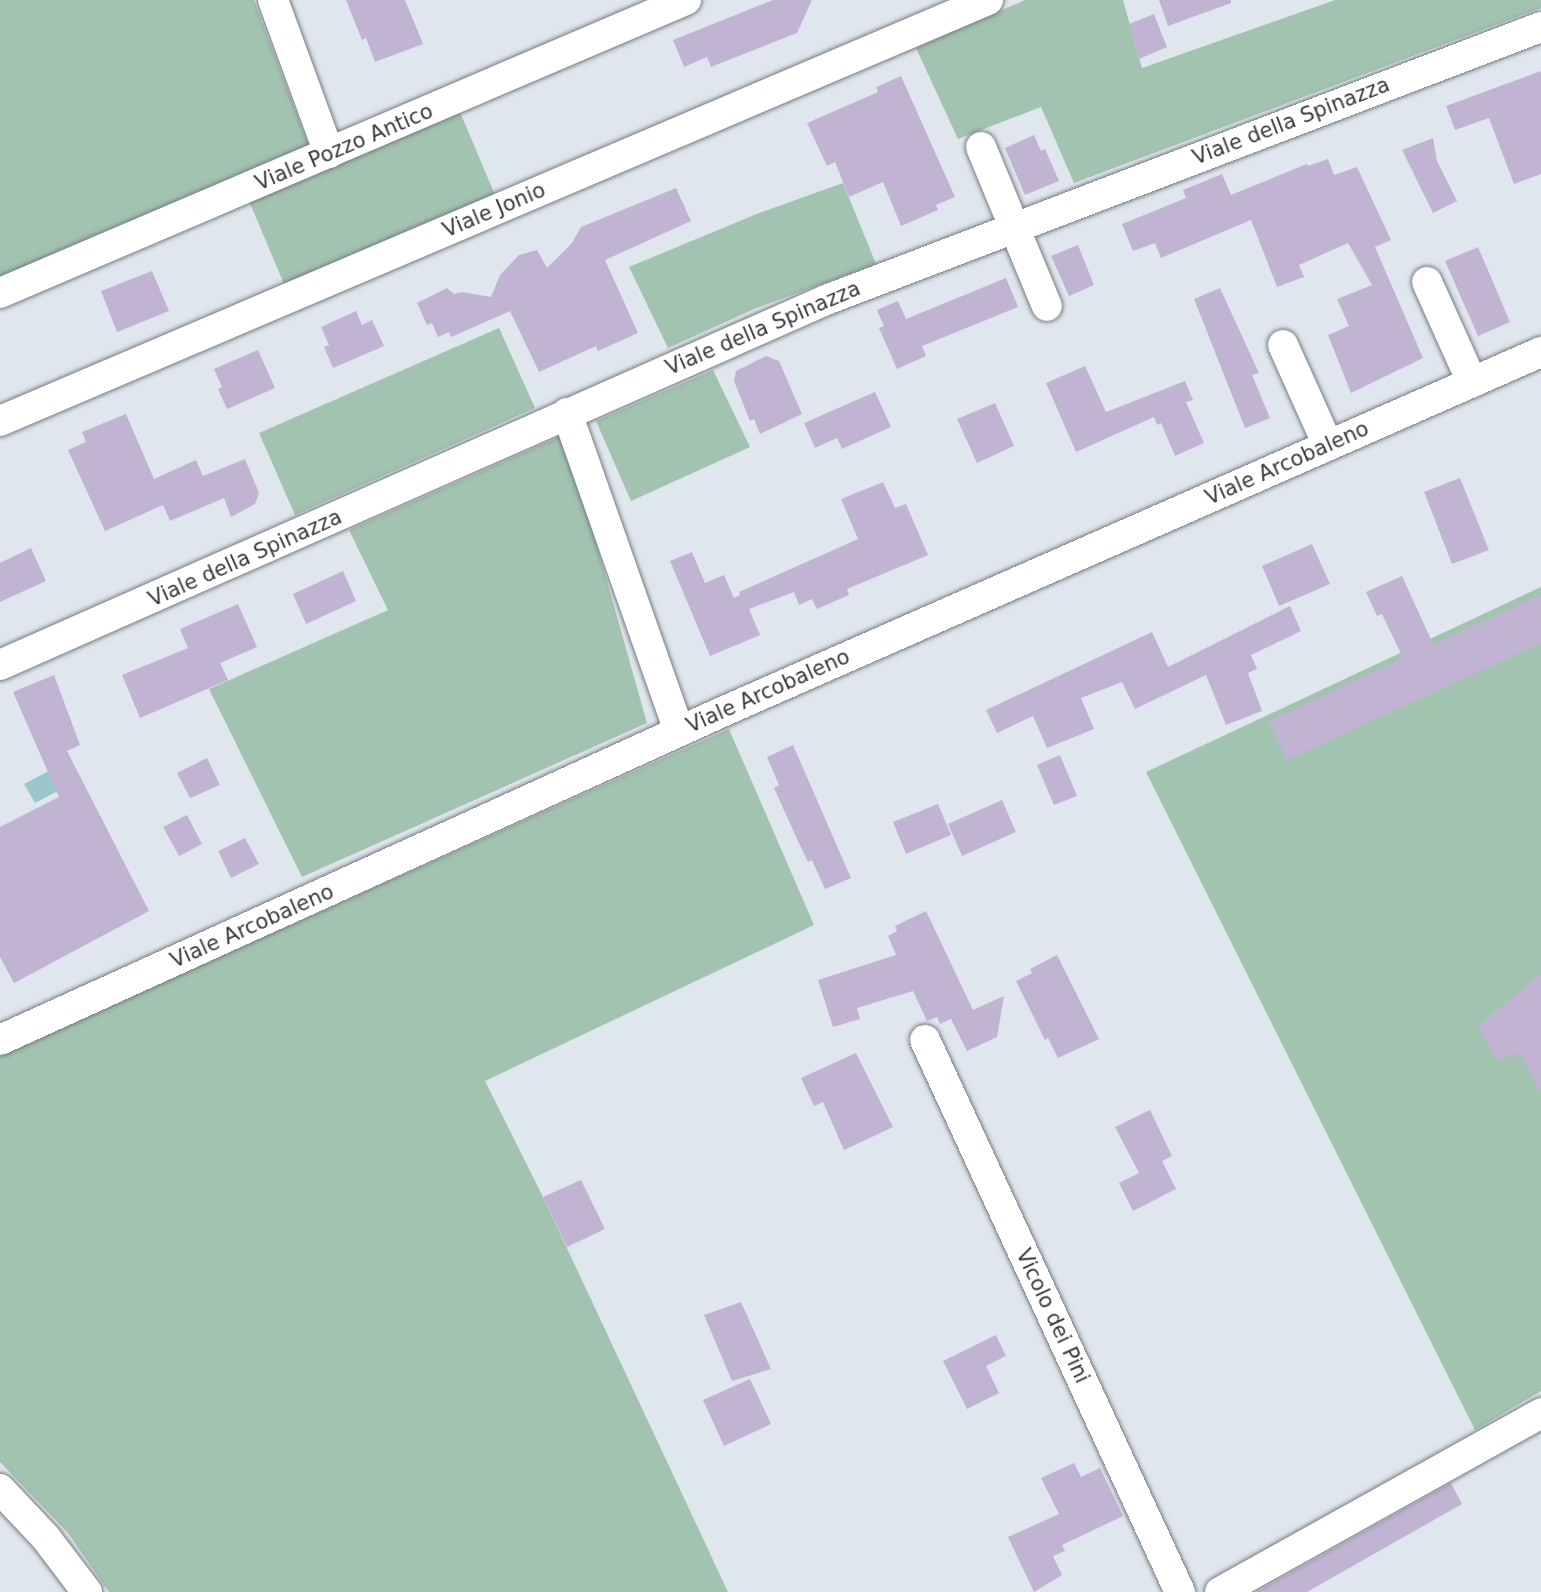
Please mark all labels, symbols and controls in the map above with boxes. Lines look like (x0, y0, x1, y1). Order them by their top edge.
street label: Viale della Spinazza (1189, 72, 1393, 170)
street label: Viale Pozzo Antico (251, 98, 437, 196)
street label: Viale Jonio (439, 177, 549, 243)
street label: Viale della Spinazza (662, 276, 864, 380)
street label: Viale Arcobaleno (1201, 416, 1373, 510)
street label: Viale della Spinazza (144, 504, 346, 612)
street label: Viale Arcobaleno (682, 644, 854, 738)
street label: Viale Arcobaleno (166, 879, 338, 973)
street label: Vicolo dei Pini (1011, 1245, 1095, 1387)

